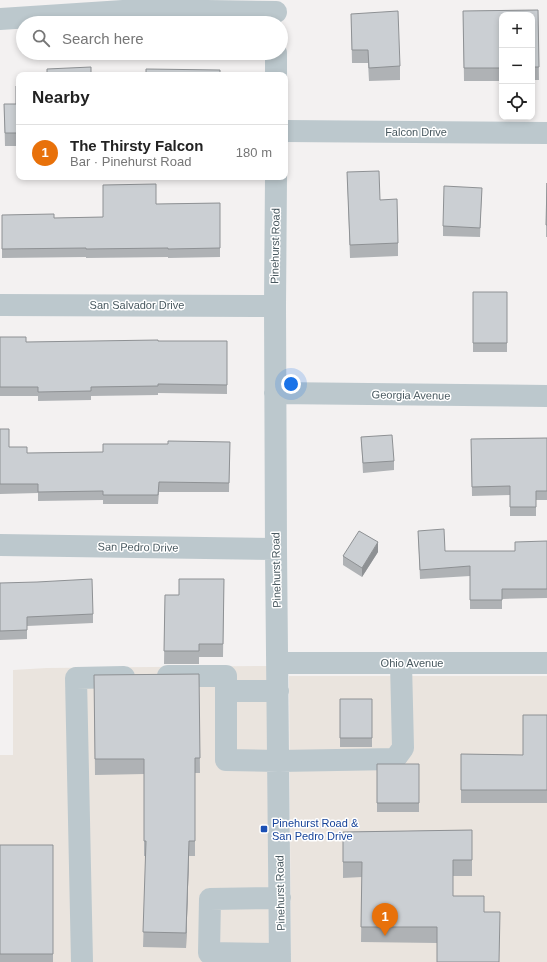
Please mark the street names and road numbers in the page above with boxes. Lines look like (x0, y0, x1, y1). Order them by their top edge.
street label: Falcon Drive (385, 126, 447, 138)
street label: Pinehurst Road (268, 208, 282, 284)
street label: San Salvador Drive (90, 299, 184, 311)
street label: Georgia Avenue (372, 388, 450, 402)
street label: Pinehurst Road (269, 532, 283, 608)
street label: San Pedro Drive (98, 540, 178, 554)
street label: Ohio Avenue (381, 657, 443, 669)
street label: Pinehurst Road (273, 855, 287, 931)

